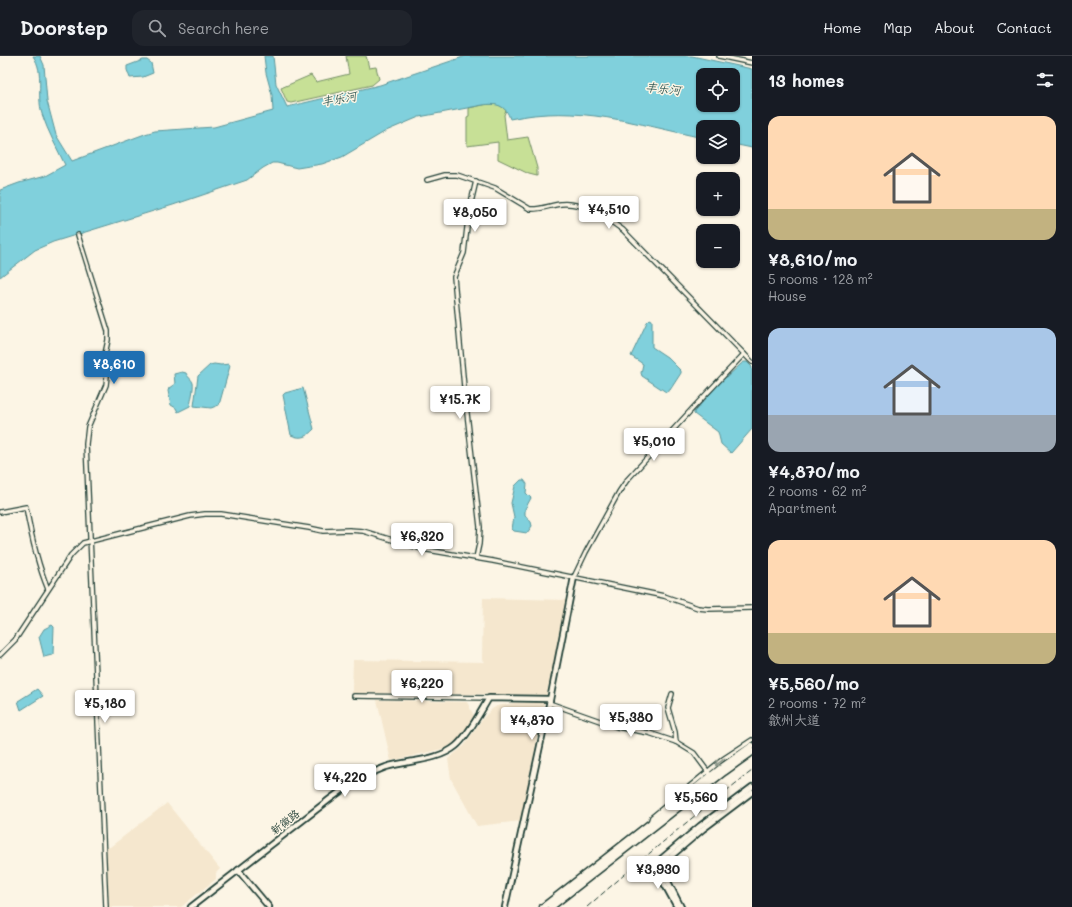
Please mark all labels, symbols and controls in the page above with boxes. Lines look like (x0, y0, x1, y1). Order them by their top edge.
search box (132, 10, 412, 46)
text: Doorstep (20, 15, 108, 40)
icon: search (146, 17, 168, 39)
text: Search here (178, 18, 269, 38)
text: Home (823, 18, 861, 37)
text: Map (883, 18, 912, 37)
text: About (934, 18, 975, 37)
text: Contact (997, 18, 1052, 37)
map controls (696, 68, 740, 268)
button: locate (696, 68, 740, 112)
text: 13 homes (768, 69, 844, 91)
icon: filters (1034, 69, 1056, 91)
water label: 丰乐河 (644, 78, 684, 98)
water label: 丰乐河 (320, 87, 360, 109)
button: layers (696, 120, 740, 164)
icon: home (876, 142, 948, 214)
button: + (696, 172, 740, 216)
pin: ¥4,510 (576, 196, 642, 230)
pin: ¥8,050 (442, 199, 508, 233)
text: ¥4,510 (588, 200, 630, 217)
text: ¥8,050 (453, 203, 497, 220)
button: − (696, 224, 740, 268)
text: ¥8,610/mo (768, 248, 857, 270)
text: 5 rooms · 128 m² (768, 270, 873, 287)
text: House (768, 287, 806, 304)
pin: ¥8,610 (81, 351, 147, 385)
icon: home (876, 354, 948, 426)
text: ¥8,610 (93, 355, 135, 372)
pin: ¥15.7K (427, 386, 493, 420)
text: ¥15.7K (439, 390, 481, 407)
pin: ¥5,010 (621, 428, 687, 462)
text: ¥5,010 (633, 432, 675, 449)
text: ¥4,870/mo (768, 460, 860, 482)
text: 2 rooms · 62 m² (768, 482, 867, 499)
text: Apartment (768, 499, 837, 516)
pin: ¥6,320 (389, 523, 455, 557)
text: ¥6,320 (400, 527, 444, 544)
icon: home (876, 566, 948, 638)
pin: ¥6,220 (389, 670, 455, 704)
text: ¥5,560/mo (768, 672, 859, 694)
text: ¥6,220 (400, 674, 444, 691)
pin: ¥5,180 (72, 690, 138, 724)
text: ¥5,180 (84, 694, 126, 711)
text: 2 rooms · 72 m² (768, 694, 866, 711)
pin: ¥5,380 (598, 704, 664, 738)
pin: ¥4,870 (499, 707, 565, 741)
text: ¥5,380 (609, 708, 653, 725)
text: ¥4,870 (510, 711, 554, 728)
text: 歙州大道 (768, 711, 820, 728)
one-way arrow (715, 758, 726, 766)
pin: ¥4,220 (312, 764, 378, 798)
text: ¥4,220 (323, 768, 367, 785)
pin: ¥5,560 (663, 784, 729, 818)
text: ¥5,560 (674, 788, 718, 805)
street label: 新徽路 (267, 806, 302, 838)
pin: ¥3,930 (625, 856, 691, 890)
text: ¥3,930 (636, 860, 680, 877)

